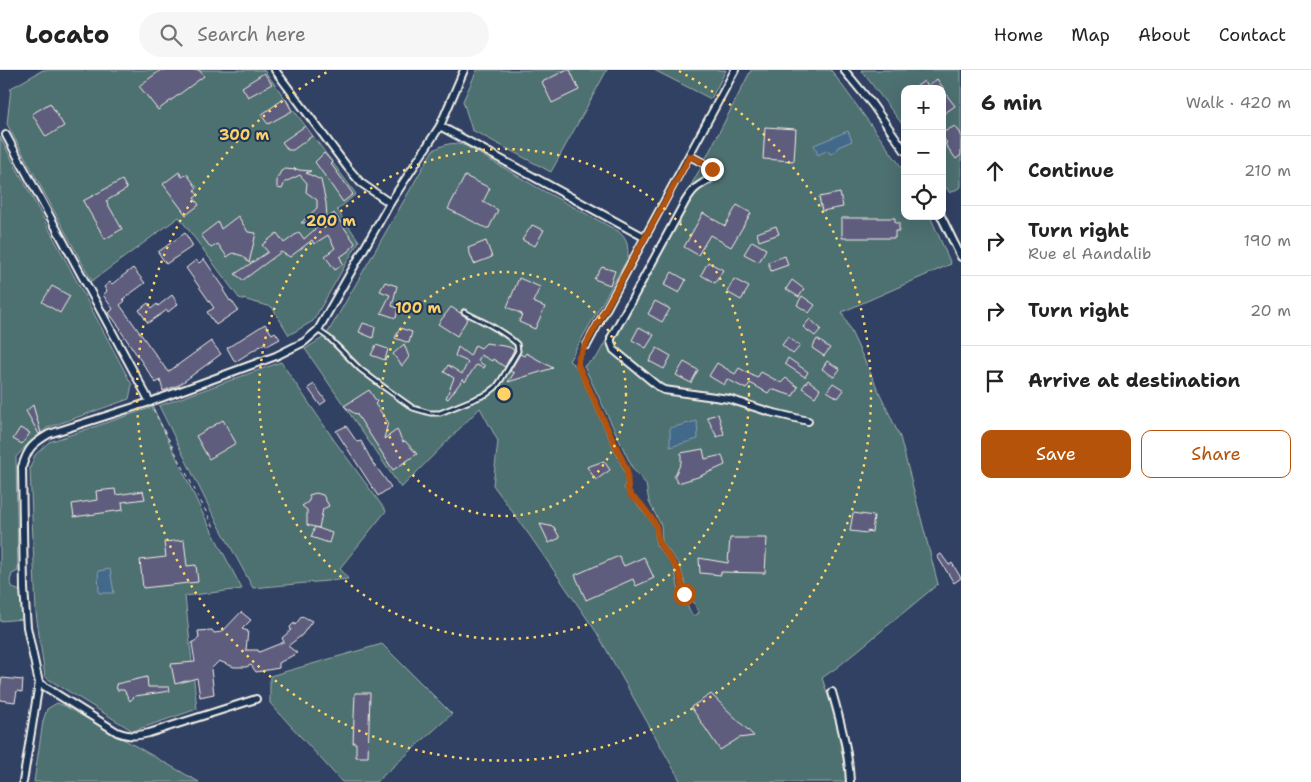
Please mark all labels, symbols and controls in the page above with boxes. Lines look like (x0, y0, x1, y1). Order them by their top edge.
search box (139, 12, 489, 57)
text: Locato (25, 19, 109, 51)
icon: search (157, 21, 185, 49)
text: Search here (197, 22, 306, 47)
text: Home (994, 23, 1043, 47)
text: Map (1071, 23, 1110, 47)
text: About (1138, 23, 1191, 47)
text: Contact (1219, 23, 1286, 47)
map controls (901, 85, 946, 220)
button: + (901, 85, 946, 130)
text: 6 min (981, 89, 1042, 117)
text: Walk · 420 m (1186, 92, 1291, 113)
text: 300 m (219, 125, 269, 145)
button: − (901, 130, 946, 175)
icon: ahead (981, 157, 1009, 185)
route end (701, 158, 724, 181)
text: Continue (1028, 158, 1114, 183)
text: 210 m (1244, 160, 1291, 181)
button: locate (901, 175, 946, 220)
text: 200 m (306, 211, 356, 231)
text: Turn right (1028, 218, 1129, 243)
icon: right (981, 227, 1009, 255)
text: 190 m (1244, 230, 1291, 251)
text: Rue el Aandalib (1028, 243, 1151, 264)
icon: right (981, 297, 1009, 325)
text: 100 m (395, 298, 441, 318)
text: Turn right (1028, 298, 1129, 323)
text: 20 m (1250, 300, 1291, 321)
icon: arrive (981, 367, 1009, 395)
text: Arrive at destination (1028, 368, 1240, 393)
centre of rings (495, 385, 513, 403)
button: Save (981, 430, 1131, 478)
button: Share (1141, 430, 1291, 478)
route start (673, 583, 696, 606)

